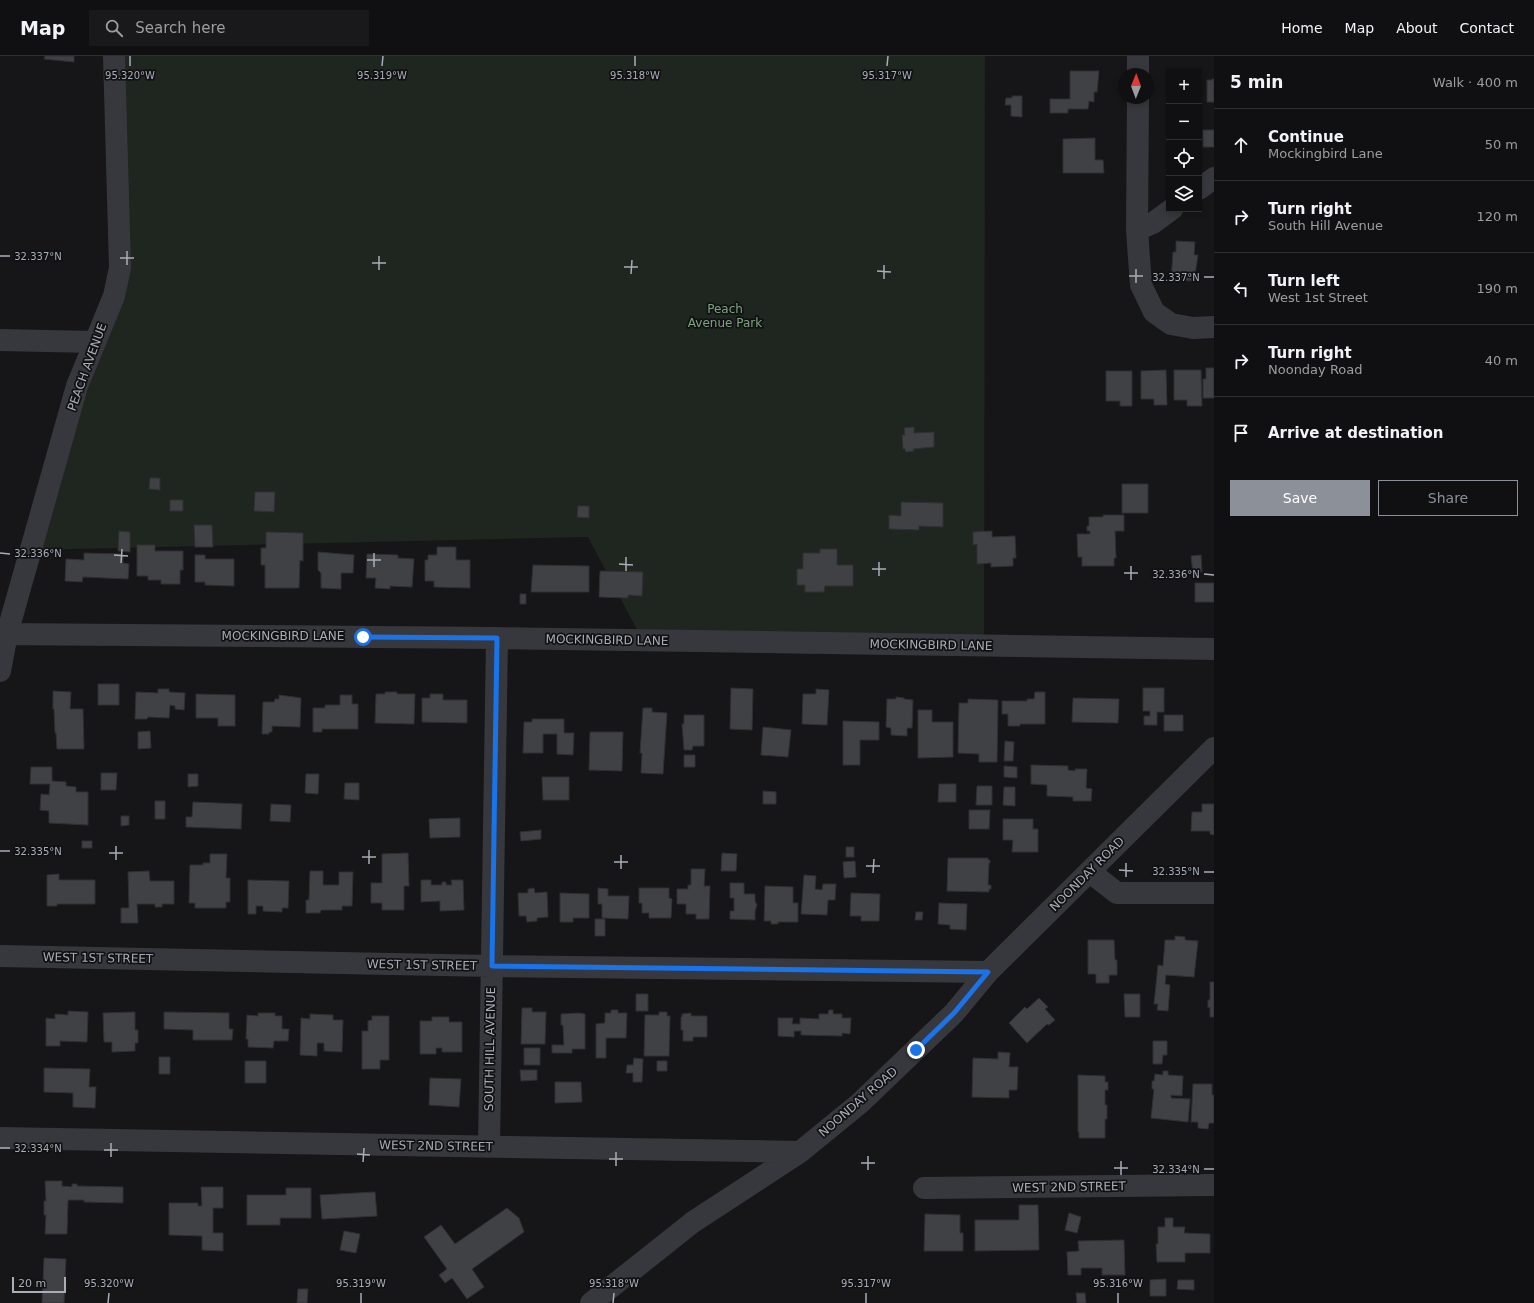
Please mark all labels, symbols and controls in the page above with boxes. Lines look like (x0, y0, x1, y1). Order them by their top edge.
search box (89, 10, 369, 46)
text: Map (20, 17, 65, 39)
icon: search (103, 17, 125, 39)
text: Search here (135, 19, 225, 37)
text: Home (1281, 20, 1323, 36)
text: Map (1345, 20, 1374, 36)
text: About (1396, 20, 1438, 36)
text: Contact (1460, 20, 1514, 36)
north arrow (1118, 68, 1154, 104)
map controls (1166, 68, 1202, 212)
button: + (1166, 68, 1202, 104)
text: 95.320°W (105, 70, 155, 81)
text: 95.319°W (357, 70, 407, 81)
text: 95.318°W (610, 70, 660, 81)
text: 95.317°W (862, 70, 912, 81)
text: 5 min (1230, 72, 1283, 92)
text: Walk · 400 m (1433, 75, 1518, 90)
button: − (1166, 104, 1202, 140)
text: Continue (1268, 128, 1344, 146)
icon: ahead (1230, 134, 1252, 156)
text: 50 m (1485, 137, 1518, 152)
button: locate (1166, 140, 1202, 176)
text: Mockingbird Lane (1268, 146, 1383, 161)
button: layers (1166, 176, 1202, 212)
text: Turn right (1268, 200, 1352, 218)
icon: right (1230, 206, 1252, 228)
text: 120 m (1476, 209, 1518, 224)
text: South Hill Avenue (1268, 218, 1383, 233)
text: 32.337°N (14, 251, 62, 262)
text: 32.337°N (1152, 272, 1200, 283)
text: Turn left (1268, 272, 1340, 290)
icon: left (1230, 278, 1252, 300)
text: 190 m (1476, 281, 1518, 296)
text: West 1st Street (1268, 290, 1368, 305)
park label: Peach Avenue Park (688, 302, 762, 330)
street label: PEACH AVENUE (65, 321, 109, 413)
text: Turn right (1268, 344, 1352, 362)
icon: right (1230, 350, 1252, 372)
text: 40 m (1485, 353, 1518, 368)
text: Noonday Road (1268, 362, 1363, 377)
icon: arrive (1230, 422, 1252, 444)
text: Arrive at destination (1268, 424, 1443, 442)
button: Save (1230, 480, 1370, 516)
button: Share (1378, 480, 1518, 516)
text: 32.336°N (14, 548, 62, 559)
text: 32.336°N (1152, 569, 1200, 580)
route start (354, 628, 372, 646)
street label: MOCKINGBIRD LANE (222, 629, 344, 643)
street label: MOCKINGBIRD LANE (546, 632, 668, 648)
street label: MOCKINGBIRD LANE (870, 637, 992, 653)
street label: NOONDAY ROAD (1047, 834, 1127, 914)
text: 32.335°N (14, 846, 62, 857)
text: 32.335°N (1152, 866, 1200, 877)
street label: WEST 1ST STREET (43, 950, 154, 966)
street label: WEST 1ST STREET (367, 957, 478, 973)
street label: SOUTH HILL AVENUE (482, 987, 498, 1111)
route end (907, 1041, 925, 1059)
street label: NOONDAY ROAD (816, 1064, 900, 1140)
street label: WEST 2ND STREET (379, 1138, 494, 1154)
text: 32.334°N (14, 1143, 62, 1154)
text: 32.334°N (1152, 1164, 1200, 1175)
street label: WEST 2ND STREET (1012, 1179, 1127, 1195)
scale bar (12, 1275, 66, 1294)
text: 20 m (18, 1277, 46, 1290)
text: 95.320°W (84, 1278, 134, 1289)
text: 95.319°W (336, 1278, 386, 1289)
text: 95.318°W (589, 1278, 639, 1289)
text: 95.317°W (841, 1278, 891, 1289)
text: 95.316°W (1093, 1278, 1143, 1289)

